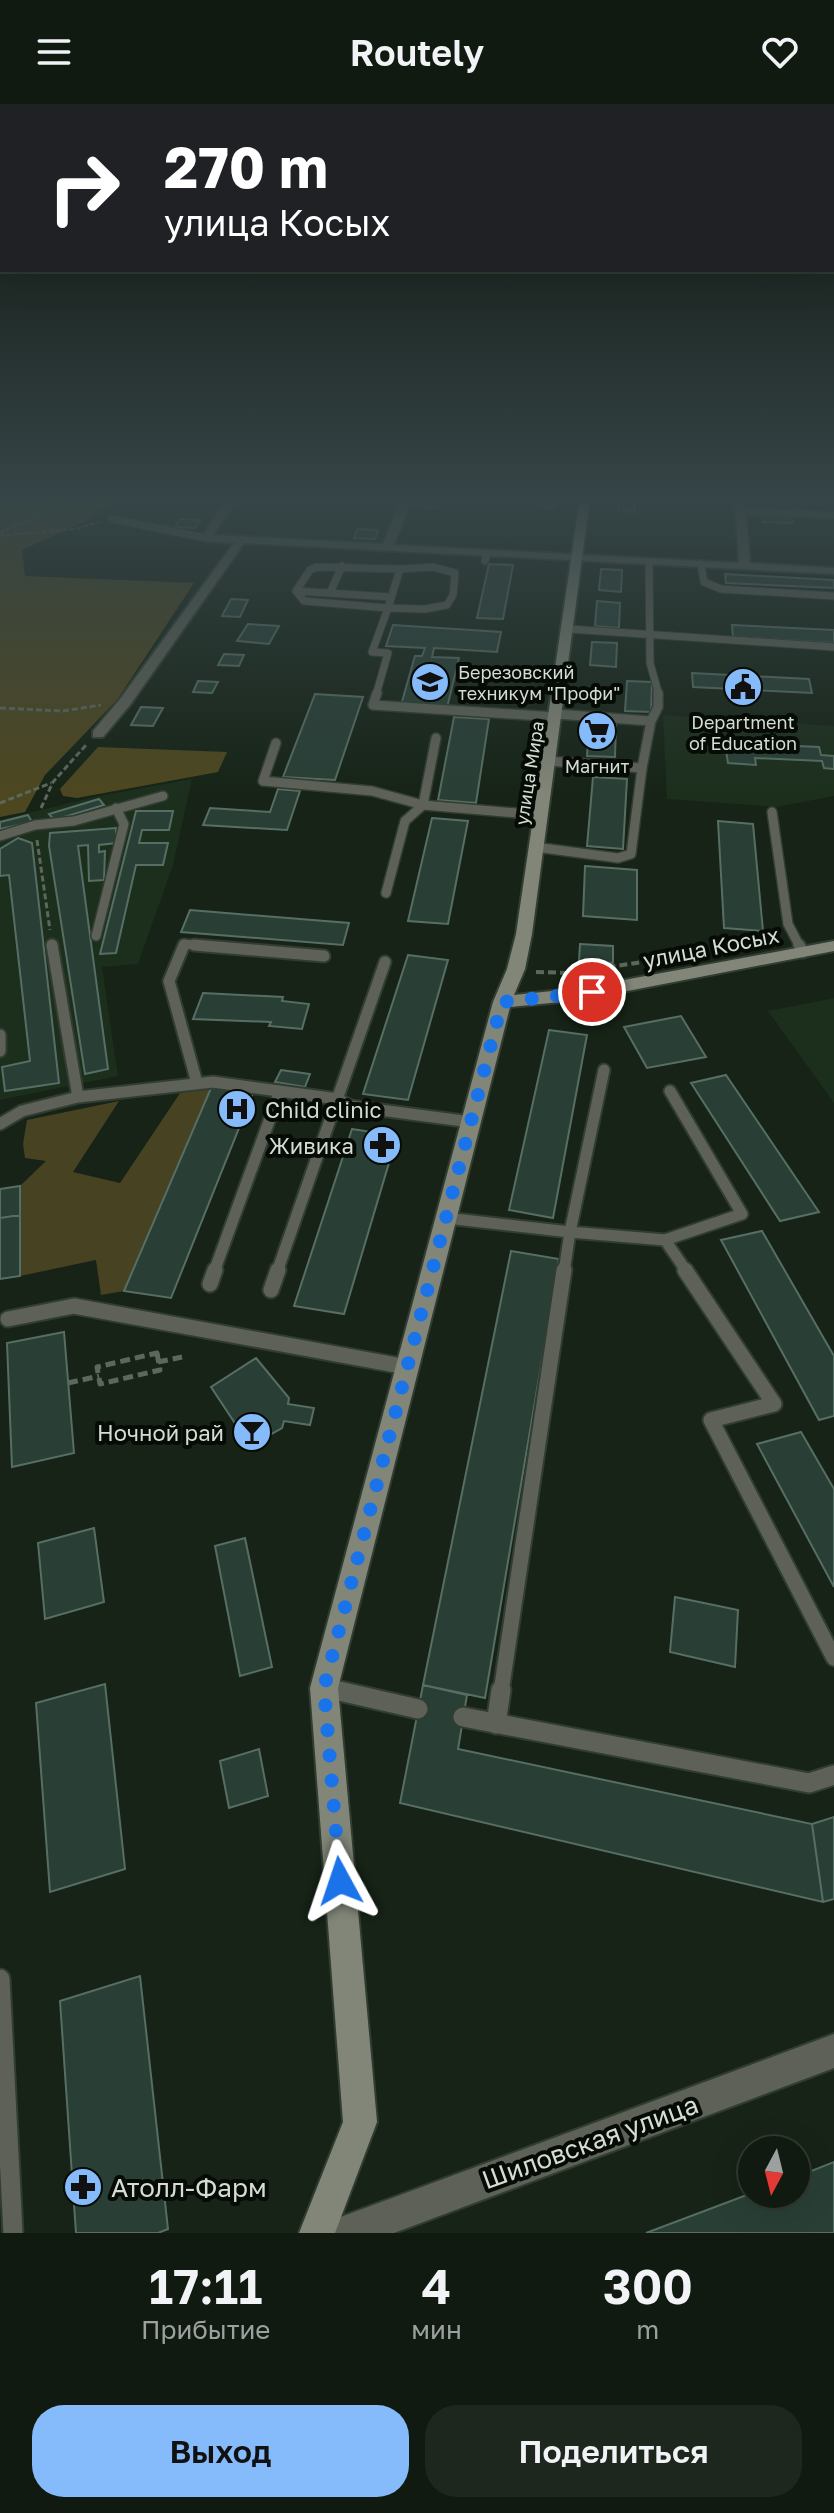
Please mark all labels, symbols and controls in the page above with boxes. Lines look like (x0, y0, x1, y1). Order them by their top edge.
icon: menu (32, 30, 76, 74)
icon: heart (758, 30, 802, 74)
text: Routely (350, 31, 484, 74)
text: 270 m (164, 133, 328, 200)
icon: right (32, 136, 136, 240)
text: улица Косых (164, 201, 390, 244)
school or university icon: Березовский техникум "Профи" (409, 661, 451, 703)
place label: Березовский техникум "Профи" (458, 661, 620, 704)
public building icon: Department of Education (722, 666, 764, 708)
supermarket icon: Магнит (576, 710, 618, 752)
place label: Department of Education (689, 711, 797, 754)
street label: улица Мира (510, 719, 548, 827)
place label: Магнит (565, 755, 630, 777)
street label: улица Косых (641, 921, 781, 973)
pin (558, 958, 626, 1026)
icon: arrive (570, 970, 614, 1014)
hospital icon: Child clinic (216, 1088, 258, 1130)
place label: Child clinic (265, 1096, 382, 1123)
pharmacy icon: Живика (361, 1124, 403, 1166)
place label: Живика (269, 1132, 354, 1159)
bar icon: Ночной рай (231, 1411, 273, 1453)
place label: Ночной рай (97, 1419, 224, 1446)
position arrow (298, 1839, 382, 1923)
street label: Шиловская улица (478, 2089, 702, 2195)
north arrow (738, 2136, 810, 2208)
map controls (738, 2136, 810, 2208)
pharmacy icon: Атолл-Фарм (62, 2166, 104, 2208)
place label: Атолл-Фарм (111, 2172, 267, 2203)
text: 17:11 (149, 2257, 262, 2315)
text: 4 (421, 2257, 452, 2315)
text: 300 (603, 2257, 693, 2315)
text: Прибытие (141, 2314, 270, 2345)
text: мин (411, 2314, 462, 2345)
text: m (636, 2314, 659, 2345)
button: Выход (32, 2405, 409, 2497)
button: Поделиться (425, 2405, 802, 2497)

